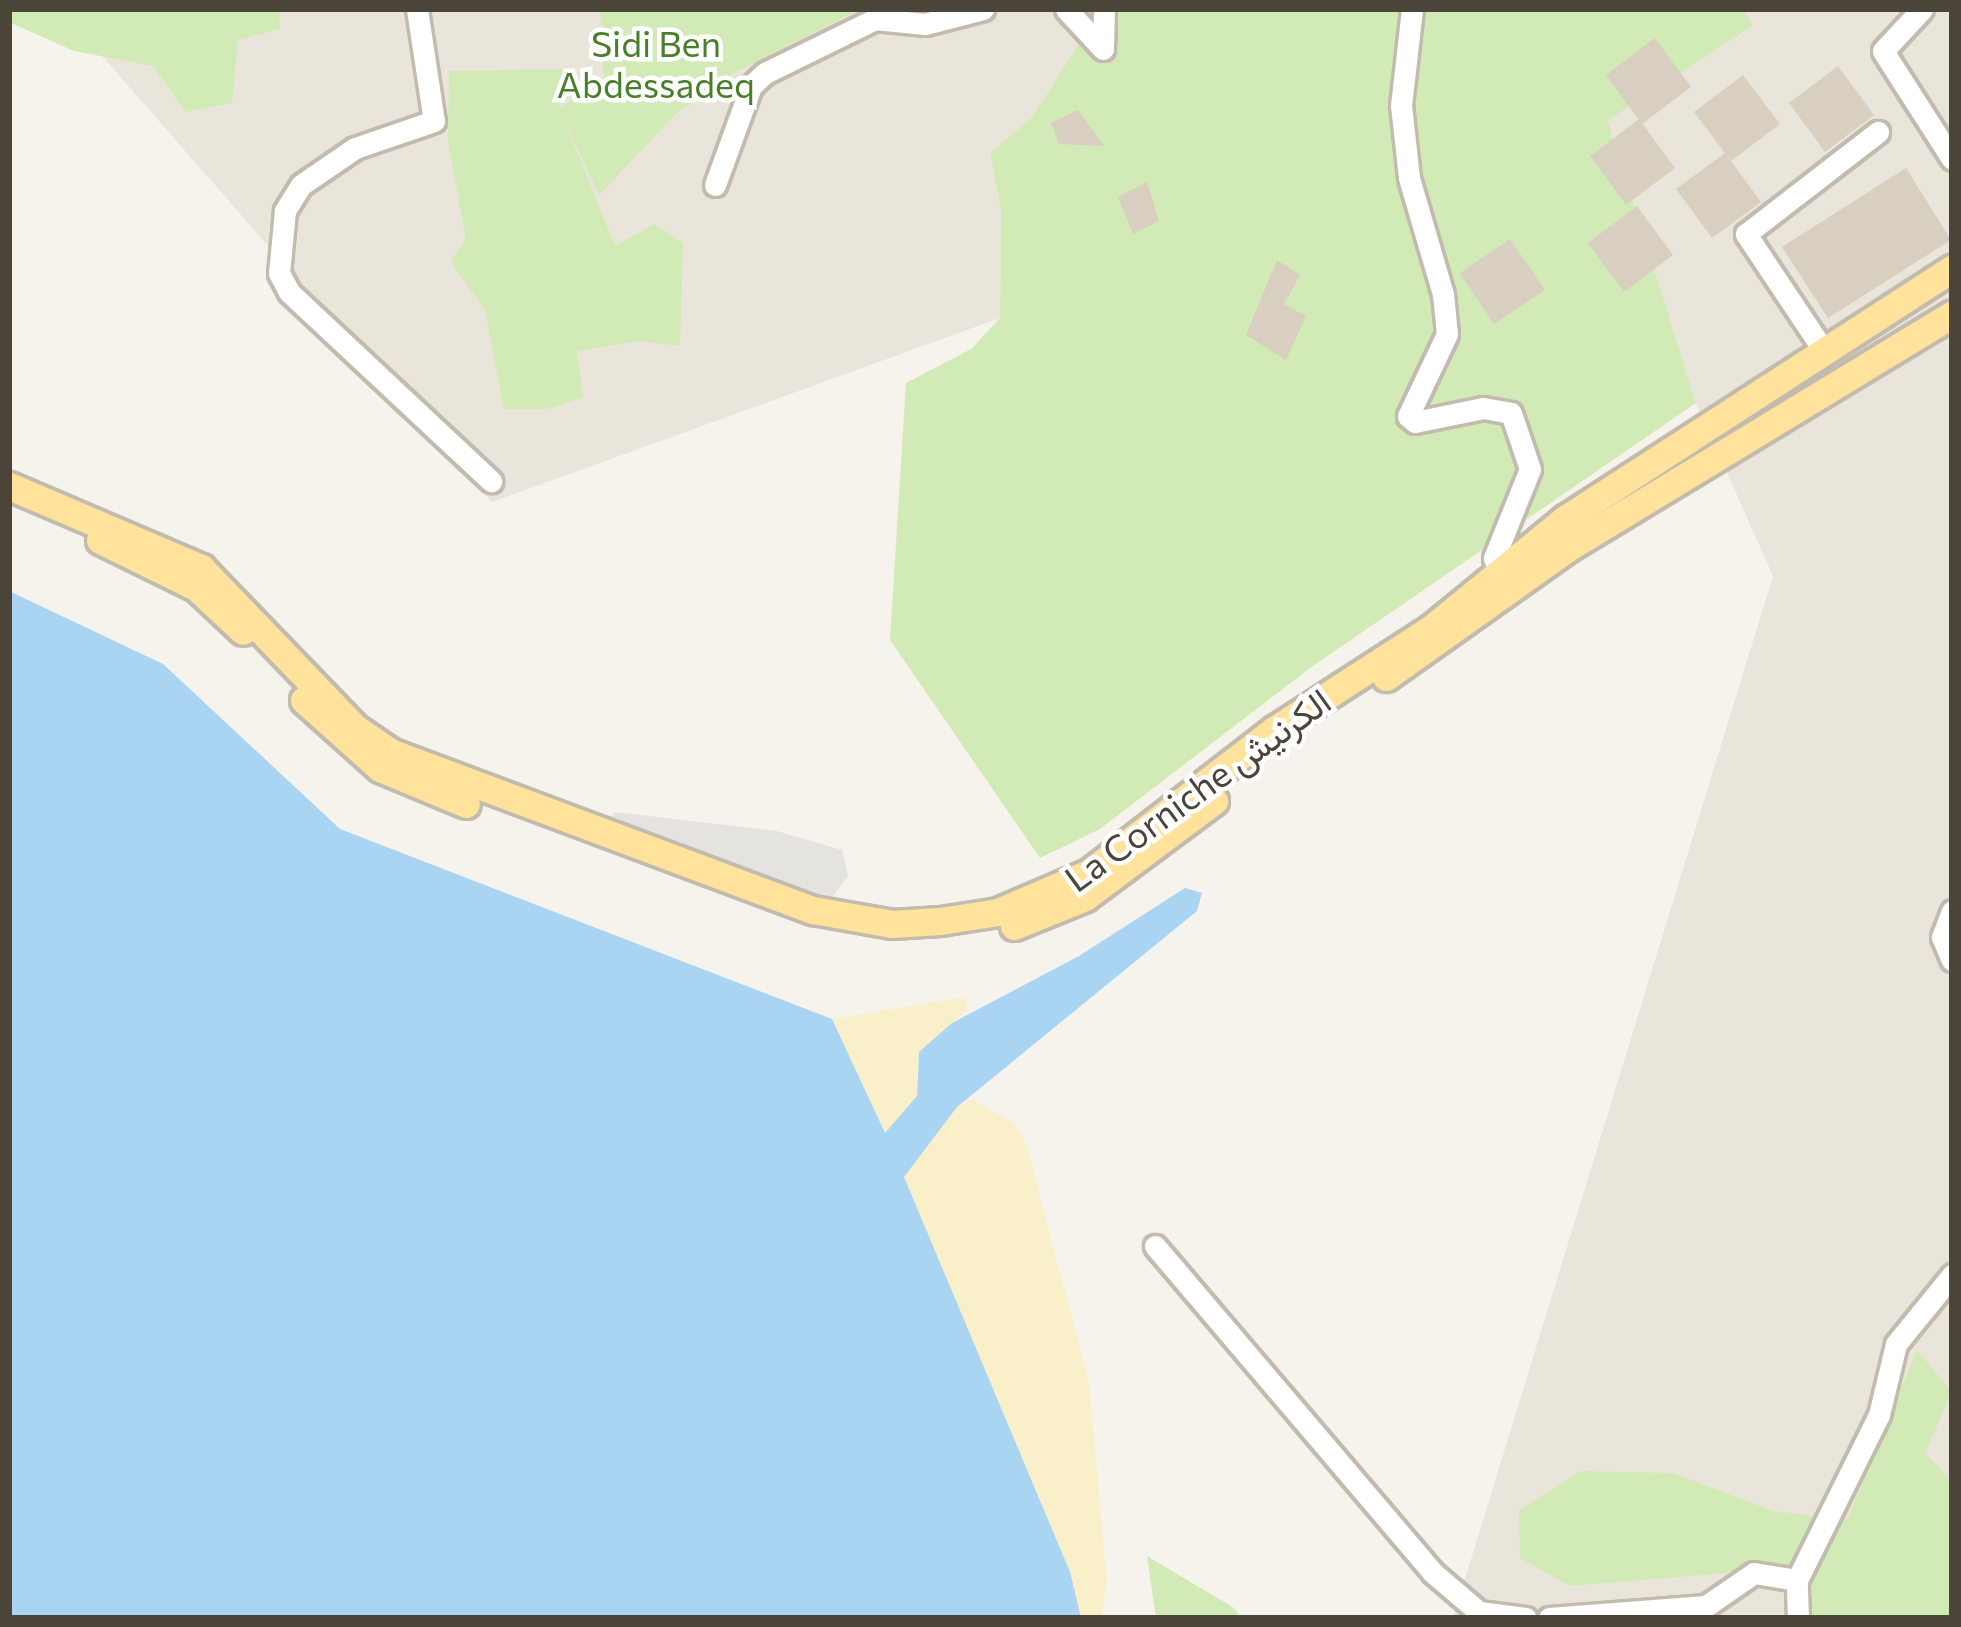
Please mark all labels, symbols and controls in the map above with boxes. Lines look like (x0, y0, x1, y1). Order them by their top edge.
park label: Sidi Ben Abdessadeq (557, 20, 755, 105)
street label: La Corniche الكرنيش (1056, 678, 1338, 900)

